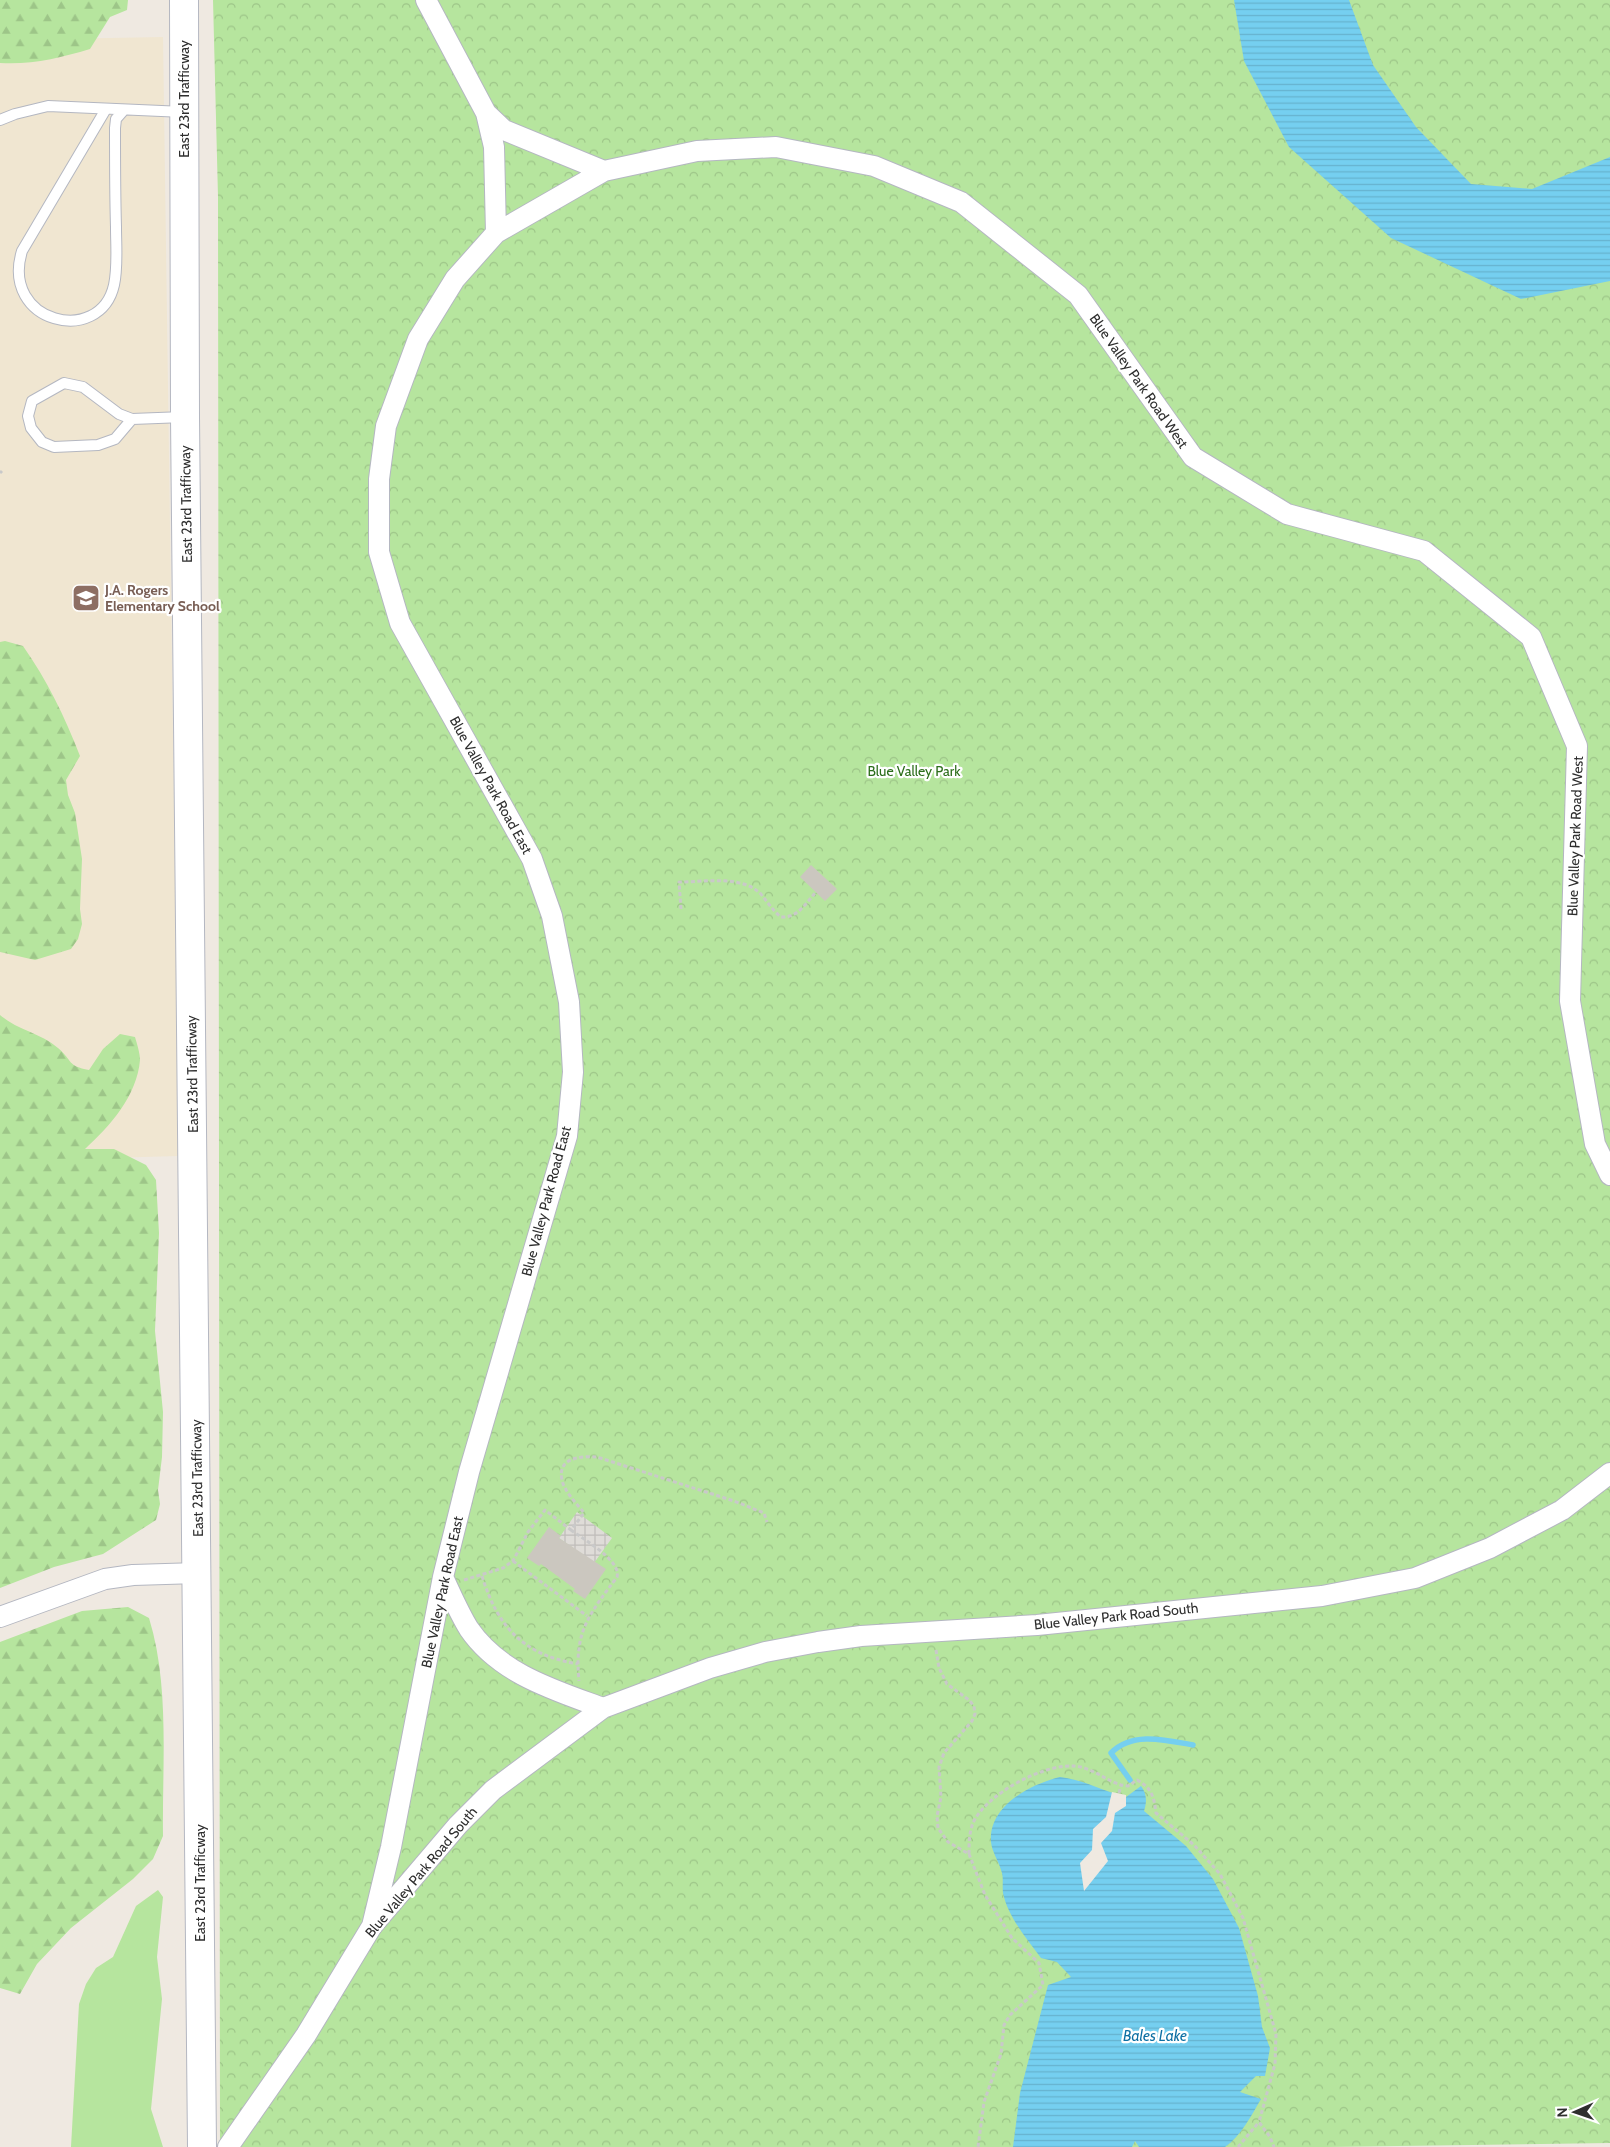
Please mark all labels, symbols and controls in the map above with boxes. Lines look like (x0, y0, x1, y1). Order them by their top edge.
street label: East 23rd Trafficway (175, 40, 193, 158)
street label: Blue Valley Park Road West (1086, 310, 1192, 452)
street label: East 23rd Trafficway (176, 445, 196, 563)
place label: J.A. Rogers Elementary School (104, 581, 220, 615)
school or university icon: J.A. Rogers Elementary School (71, 583, 101, 613)
street label: Blue Valley Park Road East (446, 713, 537, 857)
street label: Blue Valley Park Road West (1563, 755, 1587, 916)
park label: Blue Valley Park (867, 762, 961, 780)
street label: East 23rd Trafficway (182, 1015, 202, 1133)
street label: Blue Valley Park Road East (517, 1124, 575, 1278)
street label: East 23rd Trafficway (187, 1419, 207, 1537)
street label: Blue Valley Park Road East (417, 1514, 467, 1670)
street label: Blue Valley Park Road South (1033, 1598, 1199, 1634)
street label: Blue Valley Park Road South (361, 1803, 481, 1941)
street label: East 23rd Trafficway (191, 1824, 209, 1942)
water label: Bales Lake (1123, 2027, 1187, 2045)
north arrow (1550, 2087, 1600, 2137)
text: N (1553, 2107, 1571, 2118)

